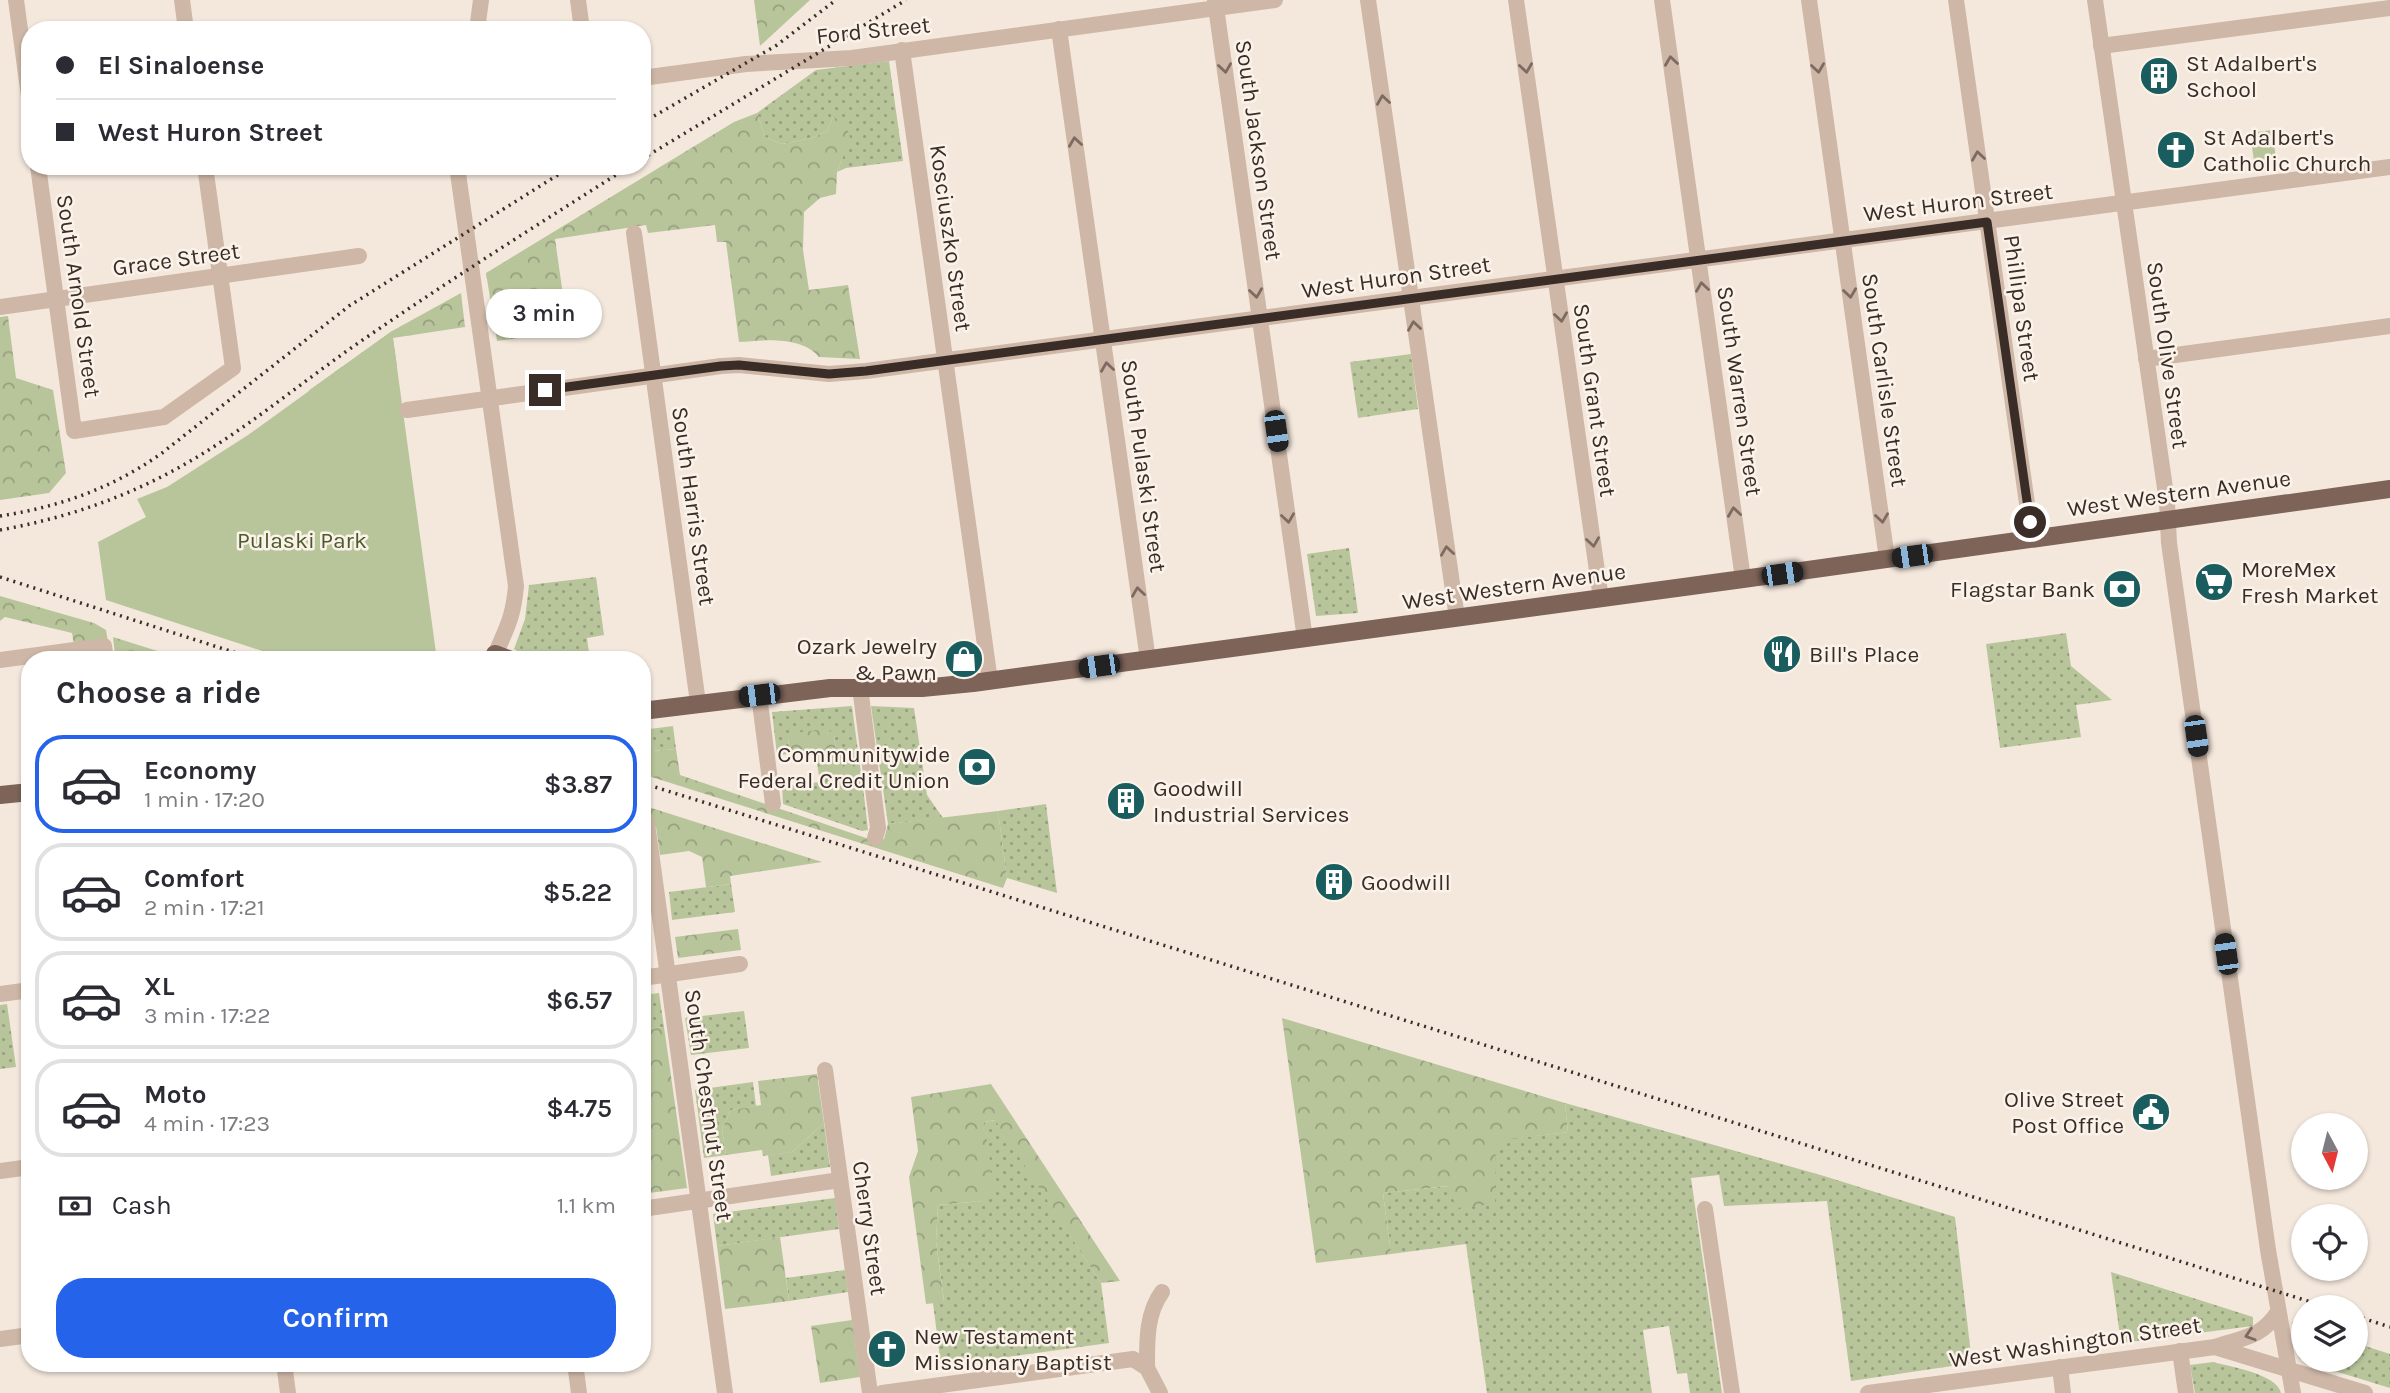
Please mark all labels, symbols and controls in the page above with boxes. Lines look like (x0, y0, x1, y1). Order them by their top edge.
street label: Ford Street (815, 11, 932, 50)
street label: South Jackson Street (1230, 38, 1287, 262)
text: El Sinaloense (98, 50, 264, 81)
place label: St Adalbert's School (2186, 50, 2318, 103)
one-way arrow (1663, 55, 1678, 67)
building icon: St Adalbert's School (2138, 55, 2180, 97)
one-way arrow (1217, 62, 1232, 73)
one-way arrow (1518, 62, 1533, 73)
one-way arrow (1811, 62, 1826, 73)
one-way arrow (1375, 94, 1390, 106)
text: West Huron Street (98, 117, 323, 148)
place label: St Adalbert's Catholic Church (2203, 124, 2371, 177)
church icon: St Adalbert's Catholic Church (2155, 129, 2197, 171)
one-way arrow (1068, 136, 1083, 148)
street label: Kosciuszko Street (924, 143, 977, 334)
one-way arrow (1970, 150, 1985, 162)
street label: West Huron Street (1862, 177, 2055, 228)
street label: South Arnold Street (51, 193, 106, 400)
street label: Phillipa Street (1998, 233, 2045, 384)
street label: Grace Street (111, 237, 242, 282)
street label: West Huron Street (1300, 251, 1493, 304)
street label: South Olive Street (2141, 260, 2194, 451)
street label: South Carlisle Street (1856, 271, 1913, 489)
one-way arrow (1695, 281, 1710, 292)
street label: South Warren Street (1711, 284, 1768, 498)
one-way arrow (1249, 287, 1264, 299)
one-way arrow (1842, 287, 1857, 299)
callout: 3 min (487, 288, 603, 338)
text: 3 min (512, 300, 576, 327)
street label: South Grant Street (1568, 301, 1622, 499)
one-way arrow (1553, 311, 1568, 323)
one-way arrow (1407, 320, 1422, 331)
street label: South Pulaski Street (1115, 358, 1172, 575)
one-way arrow (1099, 361, 1114, 373)
route end (529, 374, 561, 406)
street label: South Harris Street (666, 405, 721, 608)
car (1263, 409, 1290, 453)
street label: West Western Avenue (2066, 464, 2293, 523)
one-way arrow (1727, 506, 1742, 518)
route start (2014, 506, 2046, 538)
one-way arrow (1280, 512, 1295, 524)
one-way arrow (1874, 512, 1889, 524)
park label: Pulaski Park (237, 527, 367, 554)
one-way arrow (1585, 537, 1600, 548)
car (1890, 543, 1935, 569)
one-way arrow (1440, 545, 1455, 556)
place label: MoreMex Fresh Market (2241, 556, 2379, 609)
street label: West Western Avenue (1401, 557, 1628, 616)
car (1760, 561, 1805, 587)
supermarket icon: MoreMex Fresh Market (2193, 561, 2235, 603)
bank icon: Flagstar Bank (2101, 568, 2143, 610)
place label: Flagstar Bank (1950, 576, 2095, 603)
one-way arrow (1131, 587, 1146, 598)
place label: Ozark Jewelry & Pawn (797, 633, 937, 686)
restaurant icon: Bill's Place (1761, 633, 1803, 675)
shop icon: Ozark Jewelry & Pawn (943, 638, 985, 680)
place label: Bill's Place (1809, 641, 1919, 668)
car (1077, 653, 1122, 679)
text: Choose a ride (56, 674, 261, 711)
car (737, 682, 782, 708)
car (2183, 714, 2210, 758)
place label: Communitywide Federal Credit Union (737, 741, 950, 794)
bank icon: Communitywide Federal Credit Union (956, 746, 998, 788)
icon: car (60, 753, 123, 816)
text: Economy (144, 755, 256, 786)
text: $3.87 (544, 769, 612, 800)
place label: Goodwill Industrial Services (1153, 775, 1350, 828)
building icon: Goodwill Industrial Services (1105, 780, 1147, 822)
text: 1 min · 17:20 (144, 786, 265, 813)
icon: car (60, 861, 123, 924)
building icon: Goodwill (1313, 861, 1355, 903)
text: Comfort (144, 863, 245, 894)
place label: Goodwill (1361, 869, 1451, 896)
text: $5.22 (543, 877, 612, 908)
text: 2 min · 17:21 (144, 894, 265, 921)
car (2213, 932, 2240, 976)
icon: car (60, 969, 123, 1032)
text: XL (144, 971, 175, 1002)
text: $6.57 (546, 985, 612, 1016)
street label: South Chestnut Street (679, 987, 738, 1223)
text: 3 min · 17:22 (144, 1002, 271, 1029)
icon: car (60, 1077, 123, 1140)
text: Moto (144, 1079, 206, 1110)
place label: Olive Street Post Office (2004, 1086, 2124, 1139)
public building icon: Olive Street Post Office (2130, 1091, 2172, 1133)
text: $4.75 (546, 1093, 612, 1124)
text: 4 min · 17:23 (144, 1110, 270, 1137)
north arrow (2291, 1113, 2368, 1190)
map controls (2291, 1113, 2368, 1372)
street label: Cherry Street (847, 1159, 892, 1297)
icon: cash (56, 1187, 94, 1225)
text: Cash (112, 1190, 172, 1221)
text: 1.1 km (557, 1192, 616, 1219)
button: locate (2291, 1204, 2368, 1281)
button: Confirm (56, 1278, 616, 1358)
button: layers (2291, 1295, 2368, 1372)
street label: West Washington Street (1948, 1311, 2203, 1374)
place label: New Testament Missionary Baptist (914, 1323, 1112, 1376)
one-way arrow (2245, 1327, 2257, 1341)
church icon: New Testament Missionary Baptist (866, 1328, 908, 1370)

